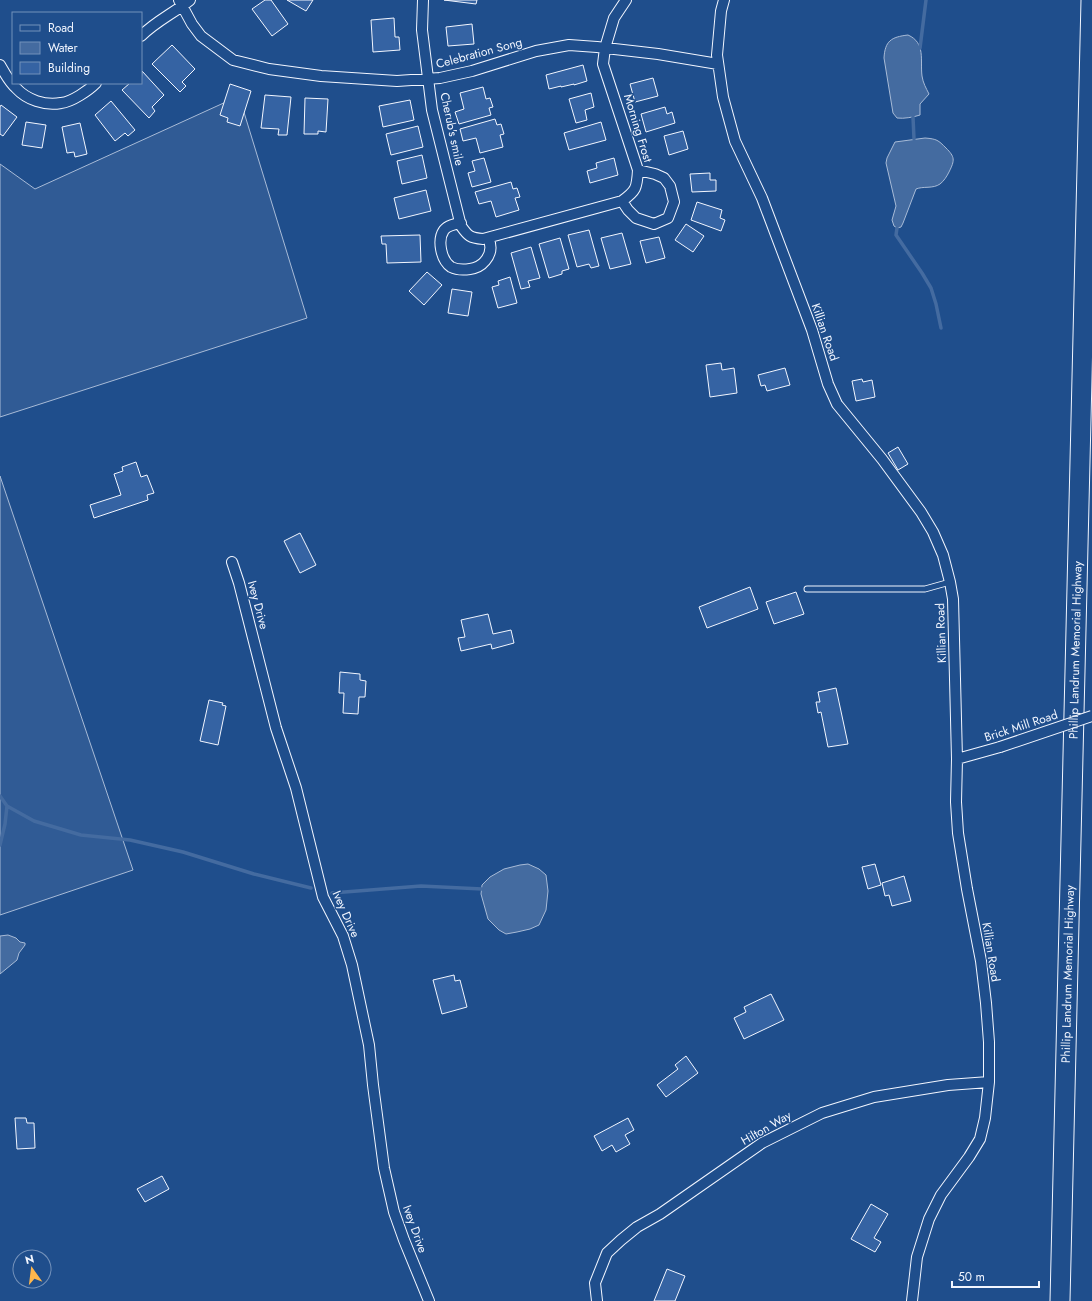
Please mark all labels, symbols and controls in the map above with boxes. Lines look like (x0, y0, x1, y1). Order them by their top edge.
legend (12, 12, 142, 84)
text: Road (48, 19, 74, 37)
street label: Celebration Song (434, 33, 524, 73)
text: Water (48, 39, 79, 57)
text: Building (48, 59, 90, 77)
street label: Cherub's smile (435, 91, 469, 167)
street label: Morning Frost (619, 92, 657, 164)
street label: Killian Road (807, 301, 843, 363)
street label: Phillip Landrum Memorial Highway (1064, 560, 1087, 739)
street label: Ivey Drive (243, 579, 273, 631)
street label: Killian Road (931, 603, 951, 663)
street label: Brick Mill Road (982, 706, 1060, 746)
street label: Phillip Landrum Memorial Highway (1057, 884, 1079, 1063)
street label: Ivey Drive (328, 888, 364, 940)
street label: Killian Road (977, 921, 1005, 983)
street label: Hilton Way (737, 1106, 795, 1150)
street label: Ivey Drive (398, 1203, 432, 1255)
north arrow (12, 1249, 52, 1289)
text: N (23, 1250, 36, 1268)
scale bar (952, 1263, 1039, 1289)
text: 50 m (958, 1268, 985, 1286)

